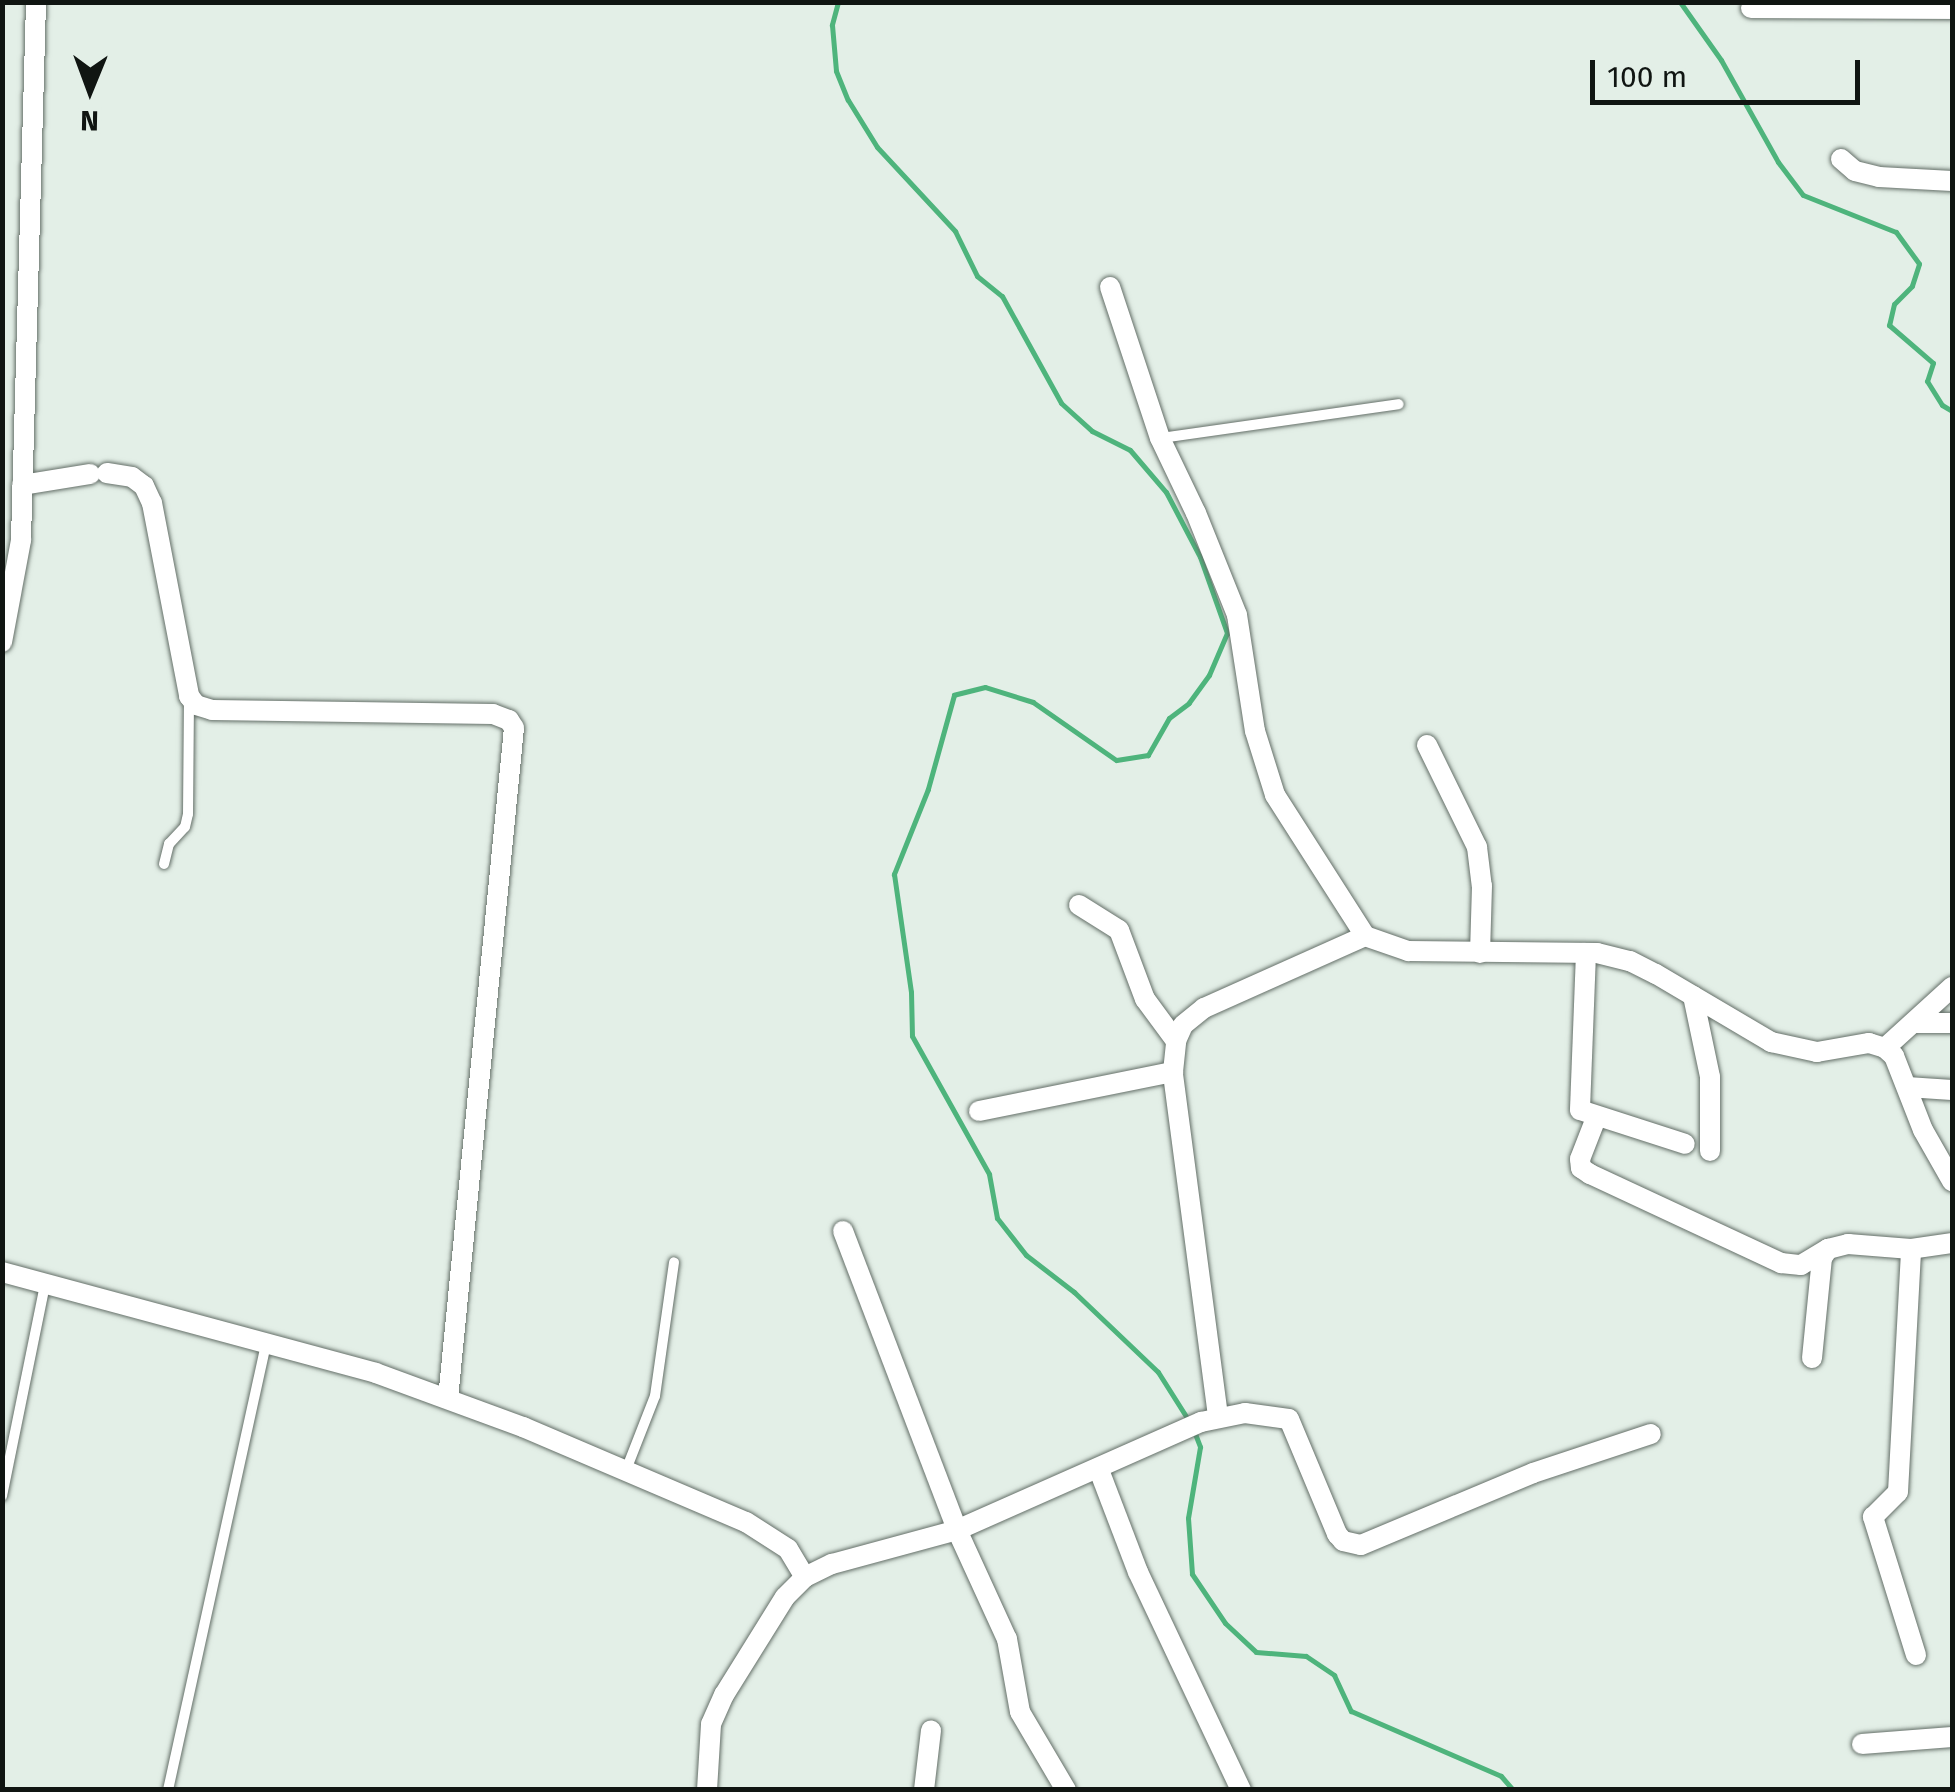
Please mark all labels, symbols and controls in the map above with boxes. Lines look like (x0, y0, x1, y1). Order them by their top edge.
north arrow (40, 40, 140, 140)
scale bar (1595, 40, 1865, 102)
text: 100 m (1607, 59, 1687, 95)
text: N (80, 104, 99, 137)

